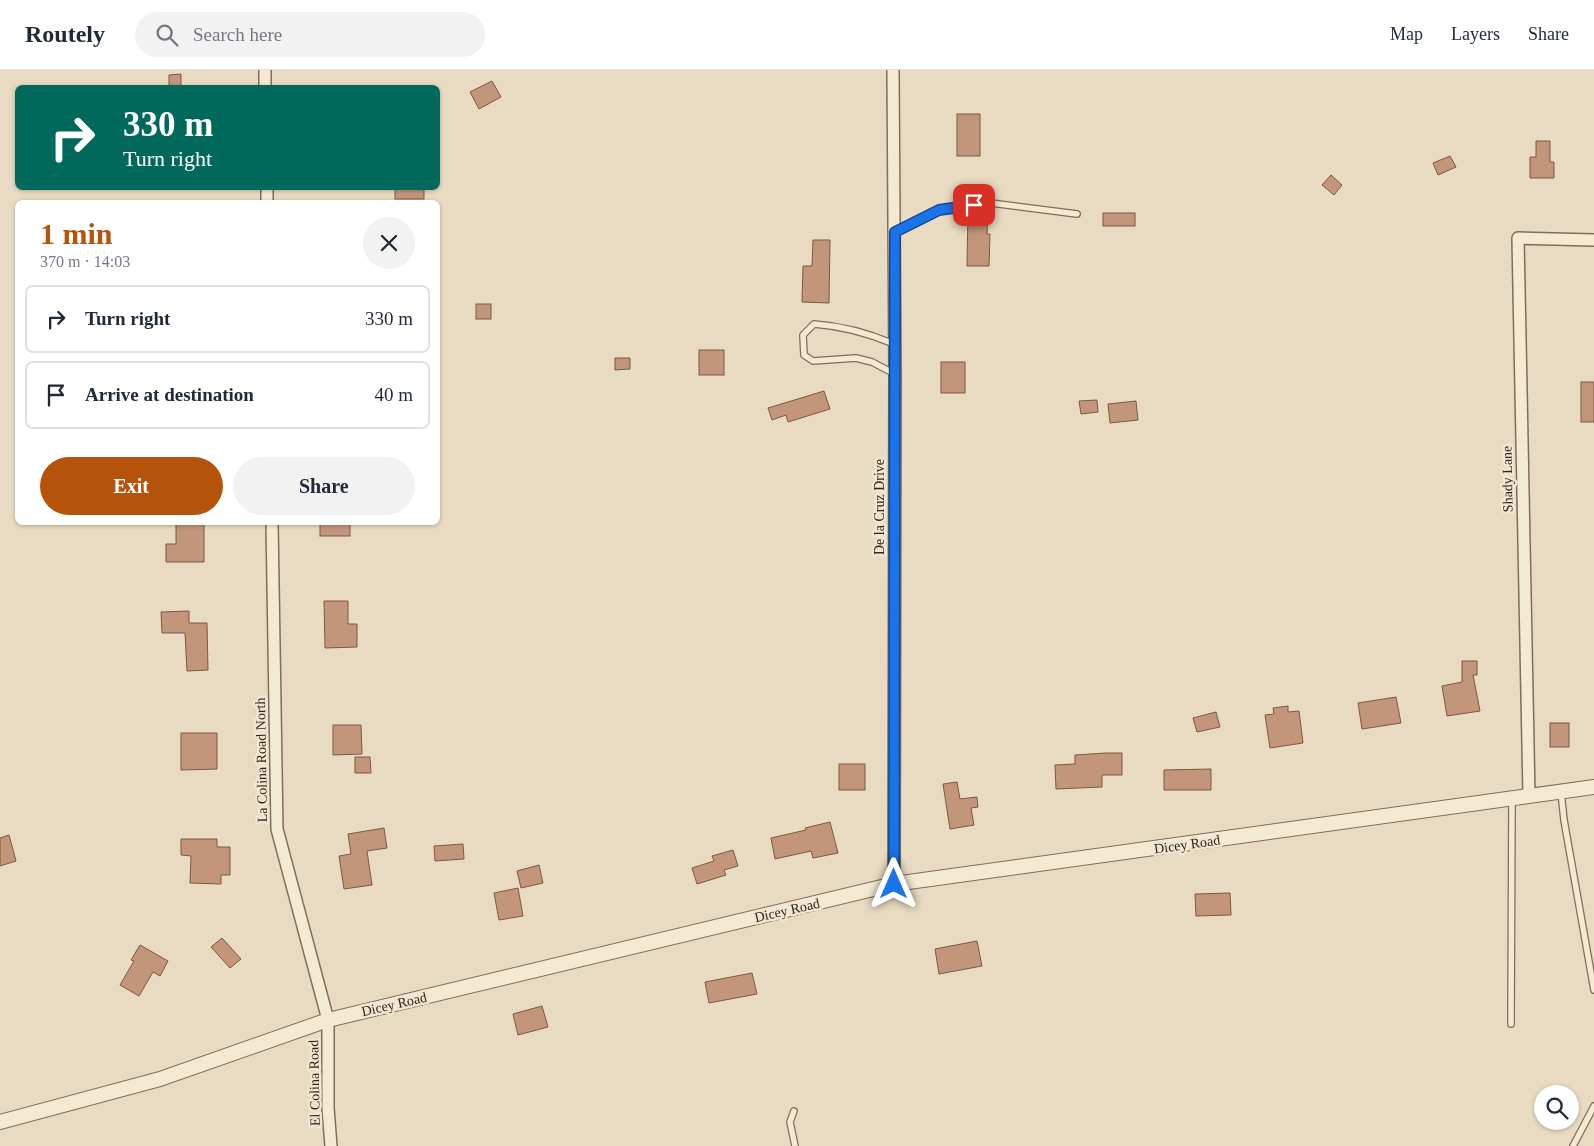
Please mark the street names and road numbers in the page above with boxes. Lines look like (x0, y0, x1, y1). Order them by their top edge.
street label: Shady Lane (1499, 446, 1516, 512)
street label: De la Cruz Drive (872, 459, 887, 555)
street label: La Colina Road North (253, 697, 270, 823)
street label: Dicey Road (1153, 832, 1221, 857)
street label: Dicey Road (753, 896, 821, 925)
street label: Dicey Road (360, 990, 428, 1019)
street label: El Colina Road (306, 1040, 323, 1126)

